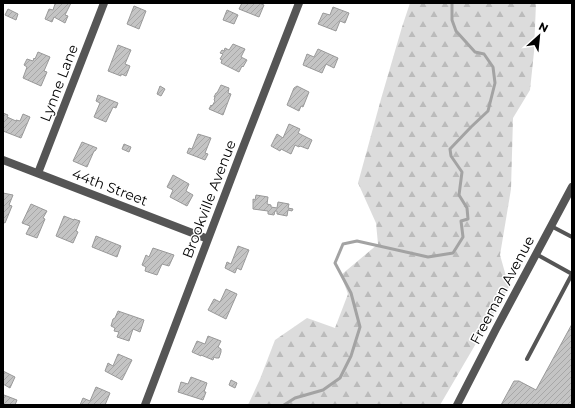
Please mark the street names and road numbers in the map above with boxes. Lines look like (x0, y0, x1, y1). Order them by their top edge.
street label: Lynne Lane (36, 42, 82, 124)
street label: Brookville Avenue (178, 137, 240, 261)
street label: 44th Street (70, 164, 151, 210)
street label: Freeman Avenue (466, 233, 538, 347)

